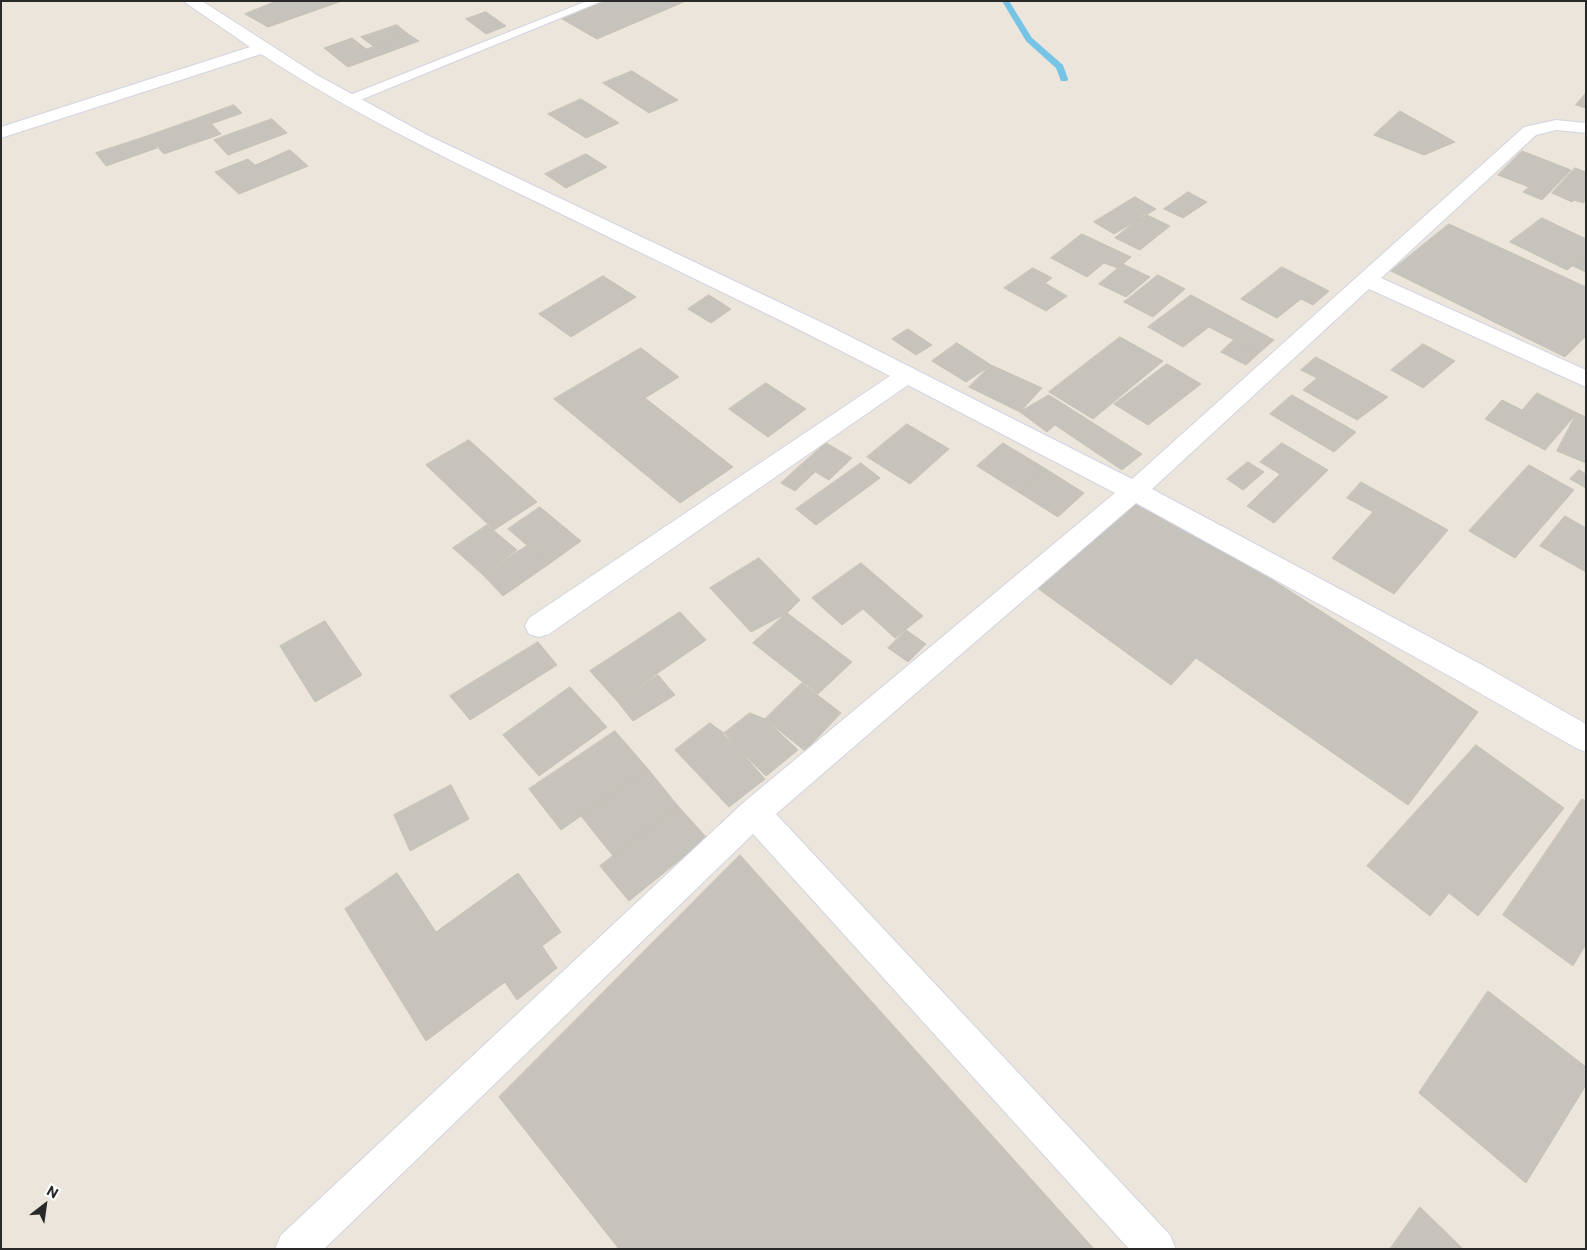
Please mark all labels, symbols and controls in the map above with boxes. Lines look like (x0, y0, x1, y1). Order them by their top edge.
north arrow (20, 1180, 70, 1230)
text: N (44, 1182, 62, 1202)

